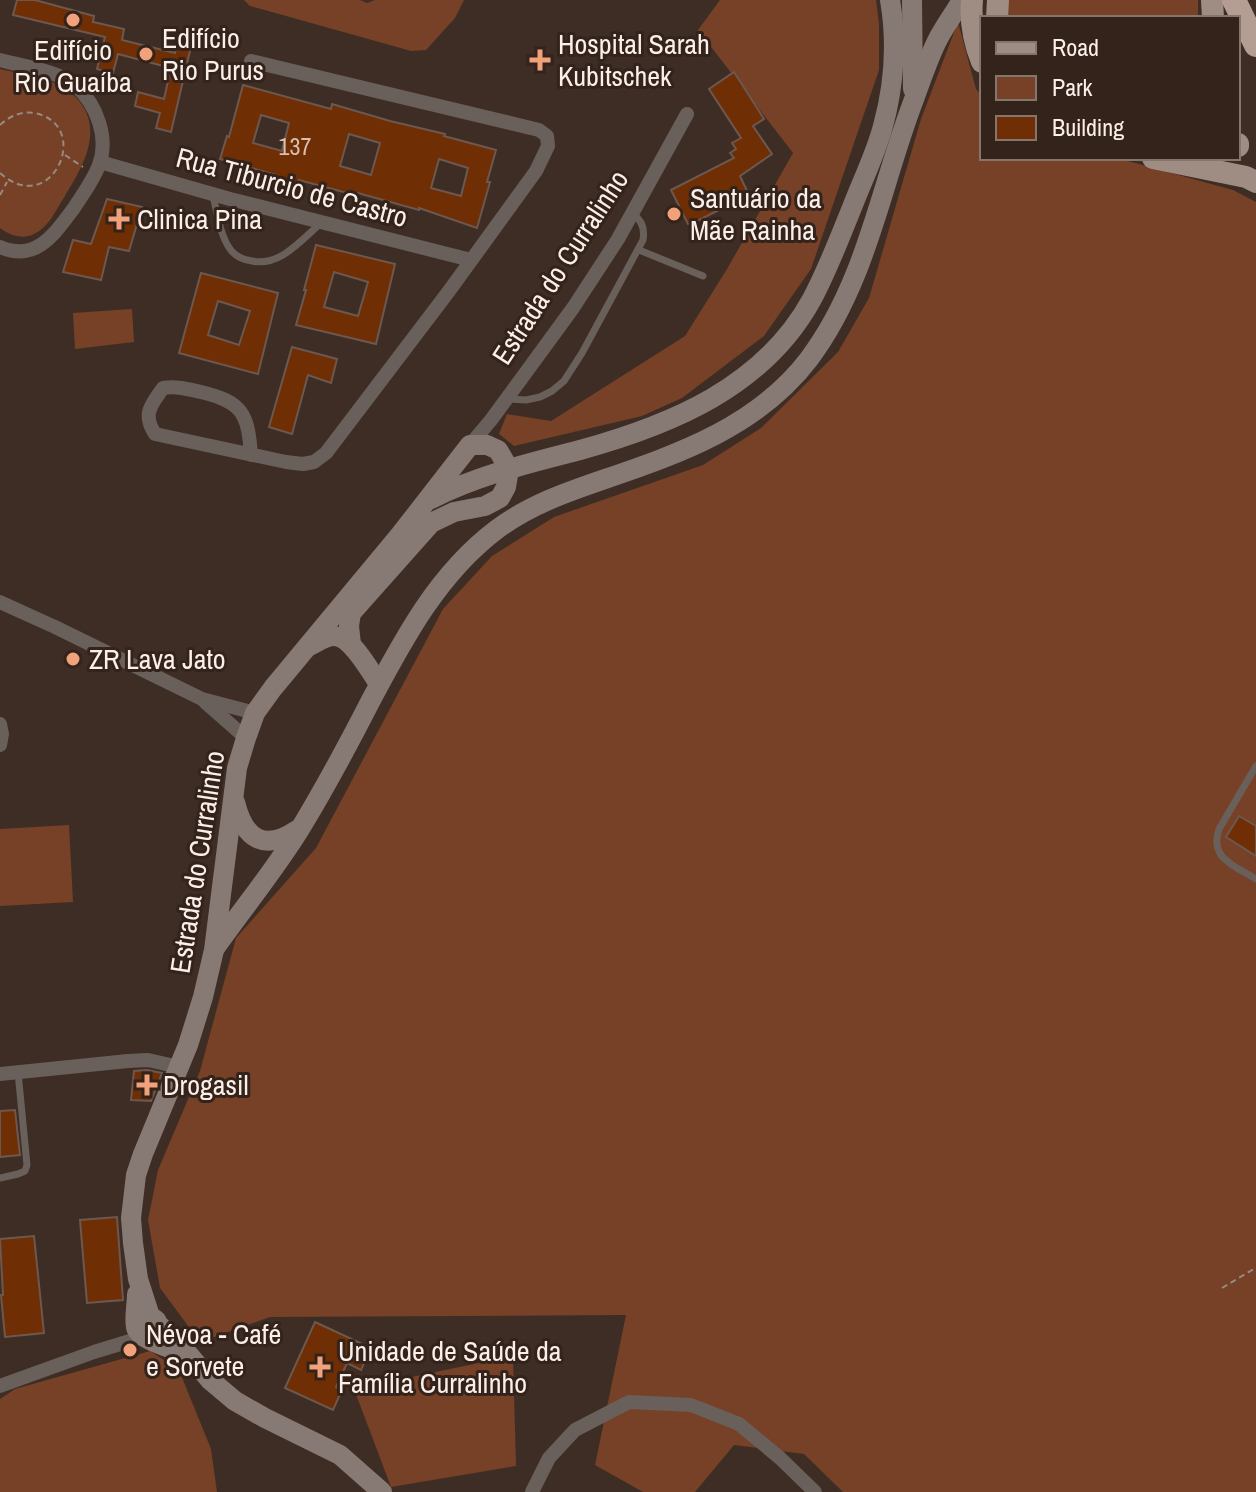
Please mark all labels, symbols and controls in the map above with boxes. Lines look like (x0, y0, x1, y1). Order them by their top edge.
marker: Edifício Rio Guaíba (64, 11, 82, 29)
legend (980, 16, 1240, 160)
place label: Edifício Rio Purus (162, 19, 264, 89)
place label: Hospital Sarah Kubitschek (558, 25, 710, 95)
place label: Edifício Rio Guaíba (14, 31, 132, 101)
text: Road (1052, 31, 1099, 63)
marker: Edifício Rio Purus (137, 45, 155, 63)
marker: Hospital Sarah Kubitschek (529, 49, 551, 71)
text: Park (1052, 71, 1093, 103)
text: Building (1052, 111, 1124, 143)
house number: 137 (279, 130, 311, 162)
street label: Rua Tiburcio de Castro (172, 138, 412, 236)
street label: Estrada do Curralinho (483, 162, 637, 372)
place label: Santuário da Mãe Rainha (690, 179, 822, 249)
place label: Clinica Pina (137, 200, 262, 238)
marker: Santuário da Mãe Rainha (665, 205, 683, 223)
marker: Clinica Pina (108, 208, 130, 230)
place label: ZR Lava Jato (89, 640, 226, 678)
marker: ZR Lava Jato (64, 650, 82, 668)
street label: Estrada do Curralinho (161, 748, 233, 976)
place label: Drogasil (163, 1066, 248, 1104)
marker: Drogasil (138, 1076, 156, 1094)
place label: Névoa - Café e Sorvete (146, 1315, 281, 1385)
place label: Unidade de Saúde da Família Curralinho (338, 1332, 562, 1402)
marker: Névoa - Café e Sorvete (121, 1341, 139, 1359)
marker: Unidade de Saúde da Família Curralinho (309, 1356, 331, 1378)

